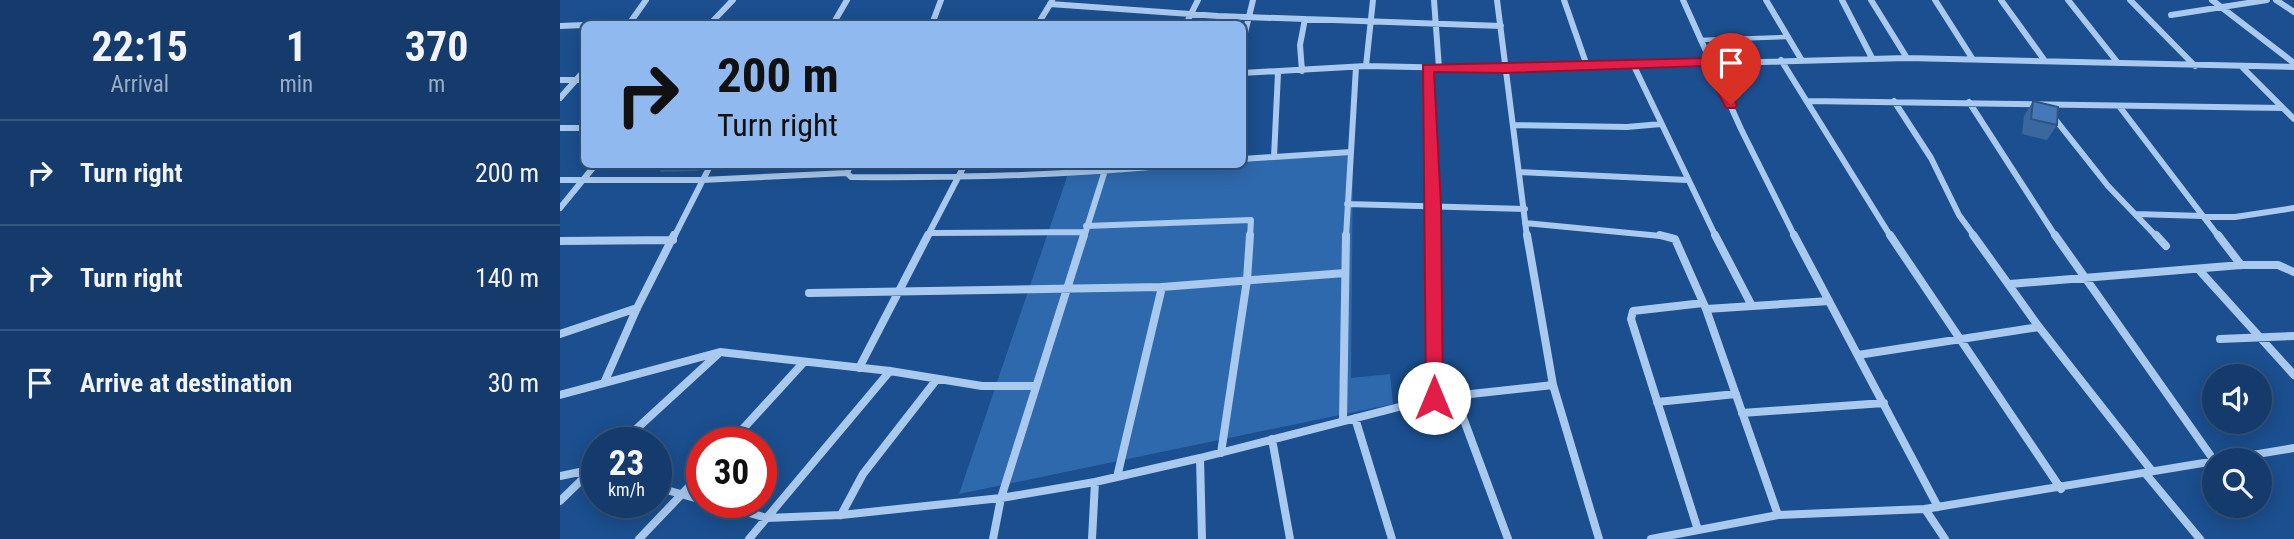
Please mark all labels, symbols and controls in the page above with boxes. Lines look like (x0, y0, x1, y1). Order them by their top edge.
text: 22:15 (92, 22, 188, 71)
text: 1 (286, 22, 307, 71)
text: 370 (405, 22, 468, 71)
pin (1701, 33, 1761, 105)
icon: arrive (1712, 44, 1750, 82)
text: 200 m (717, 47, 839, 104)
icon: right (602, 49, 693, 140)
text: Arrival (110, 71, 169, 98)
text: min (279, 71, 313, 98)
text: m (428, 71, 445, 98)
text: Turn right (717, 106, 838, 144)
icon: right (21, 154, 59, 192)
text: Turn right (80, 158, 182, 188)
text: 200 m (475, 158, 539, 188)
icon: right (21, 259, 59, 297)
text: Turn right (80, 263, 182, 293)
text: 140 m (475, 263, 539, 293)
position arrow (1397, 361, 1471, 435)
icon: arrive (21, 364, 59, 402)
map controls (2202, 364, 2272, 518)
button: sound (2202, 364, 2272, 434)
text: Arrive at destination (80, 368, 292, 398)
text: 30 m (488, 368, 539, 398)
speed limit sign: 30 (686, 427, 777, 518)
text: 23 (609, 443, 644, 484)
button: search (2202, 448, 2272, 518)
text: km/h (608, 479, 645, 500)

